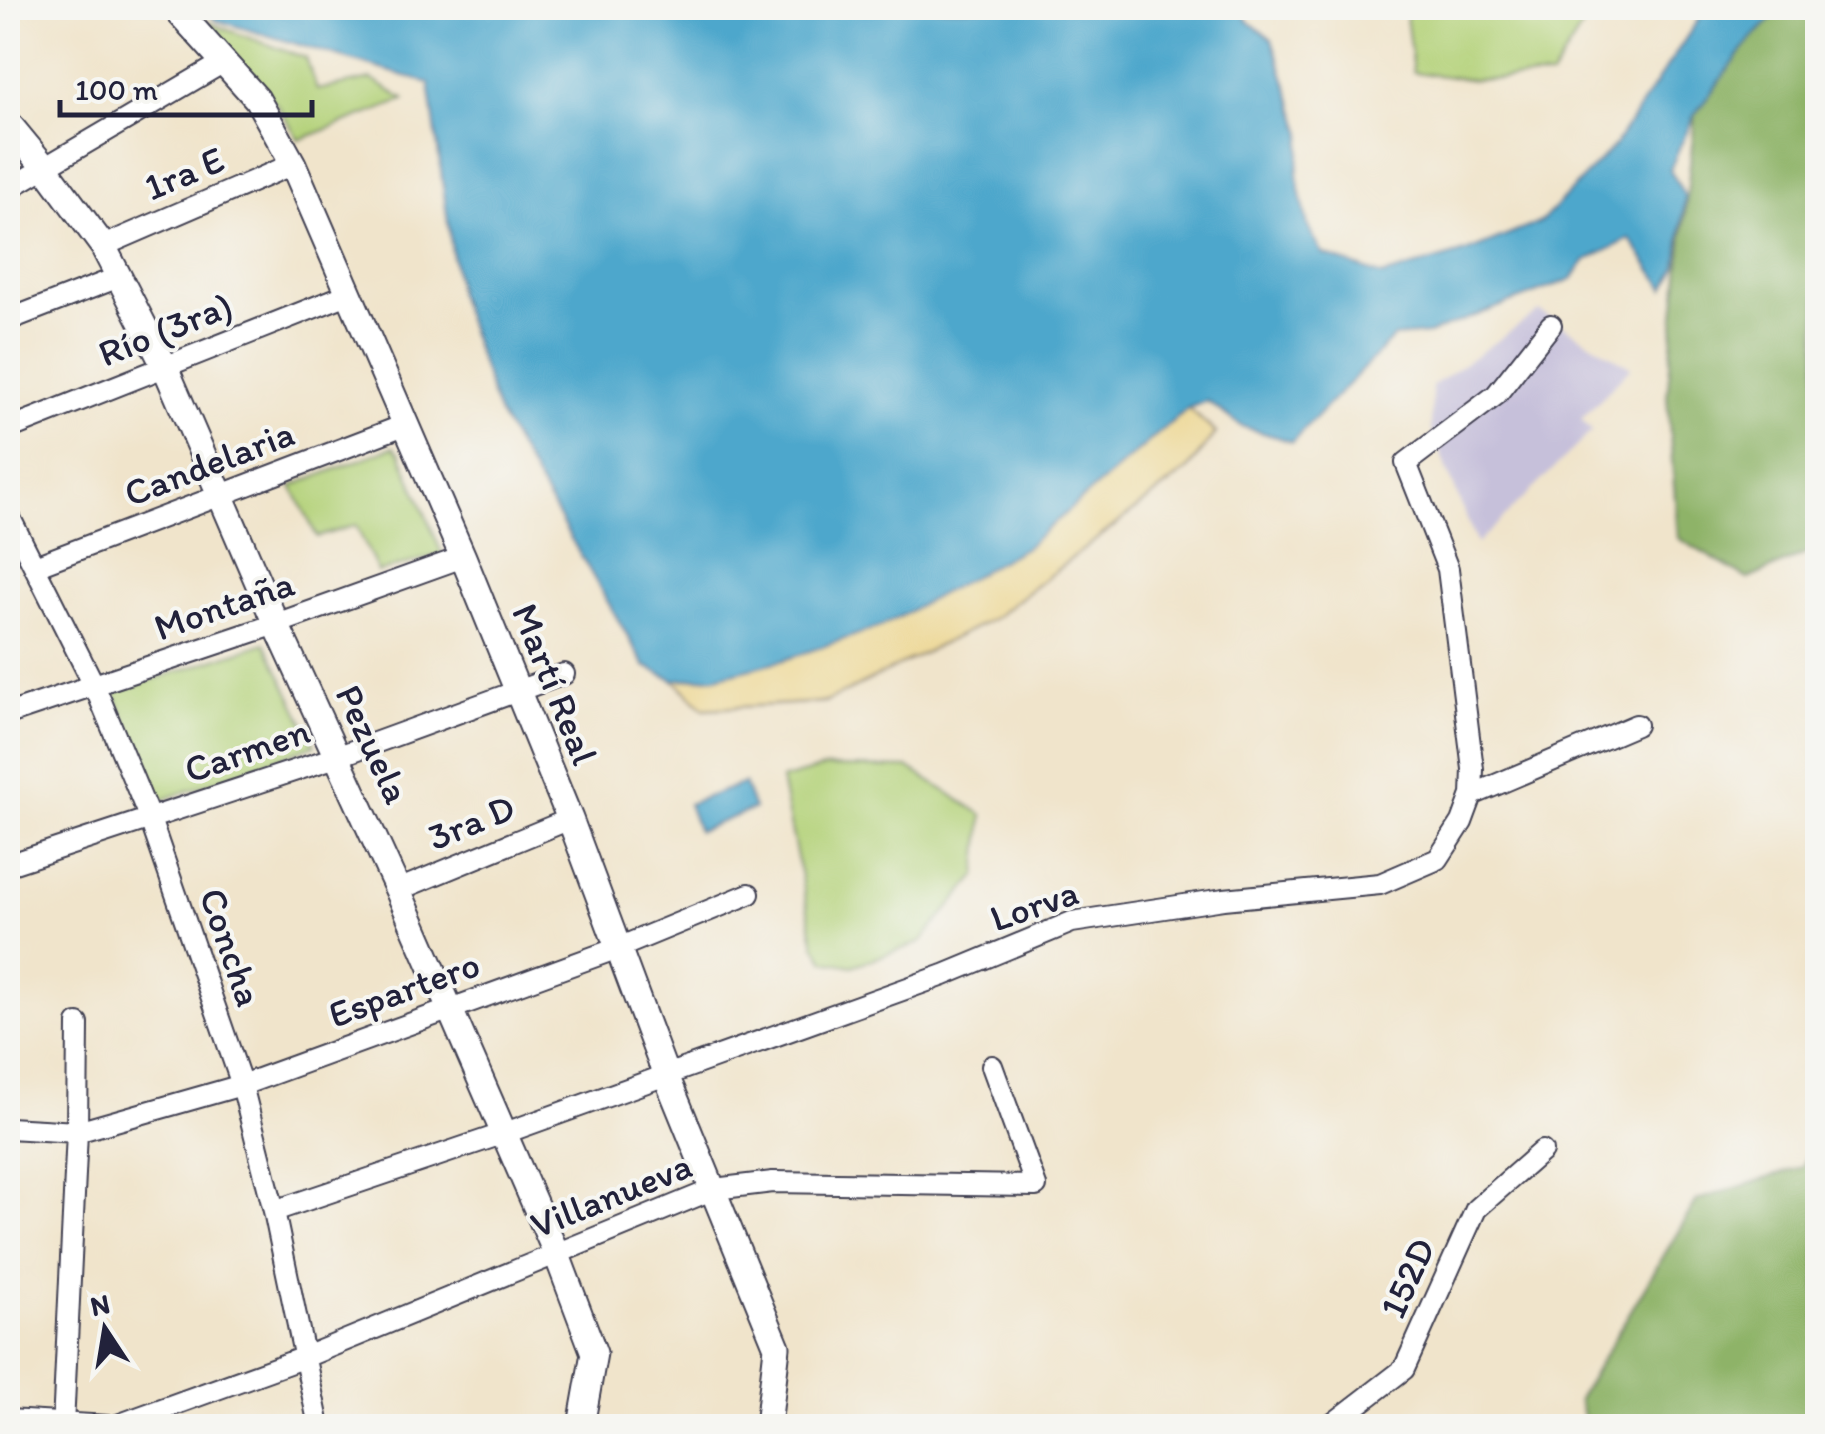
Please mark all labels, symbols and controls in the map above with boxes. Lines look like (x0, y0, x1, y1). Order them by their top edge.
scale bar (60, 55, 312, 117)
text: 100 m (75, 71, 158, 108)
street label: 1ra E (137, 136, 231, 210)
street label: Río (3ra) (91, 281, 239, 377)
street label: Candelaria (118, 410, 300, 516)
street label: Montaña (148, 560, 300, 650)
street label: Martí Real (502, 597, 608, 771)
street label: Pezuela (326, 677, 420, 811)
street label: Carmen (178, 707, 316, 793)
street label: 3ra D (421, 784, 521, 860)
street label: Lorva (984, 869, 1084, 941)
street label: Concha (189, 882, 273, 1012)
street label: Espartero (322, 940, 486, 1038)
street label: Villanueva (524, 1142, 698, 1248)
street label: 152D (1369, 1231, 1445, 1325)
north arrow (55, 1279, 155, 1379)
text: N (87, 1286, 113, 1323)

